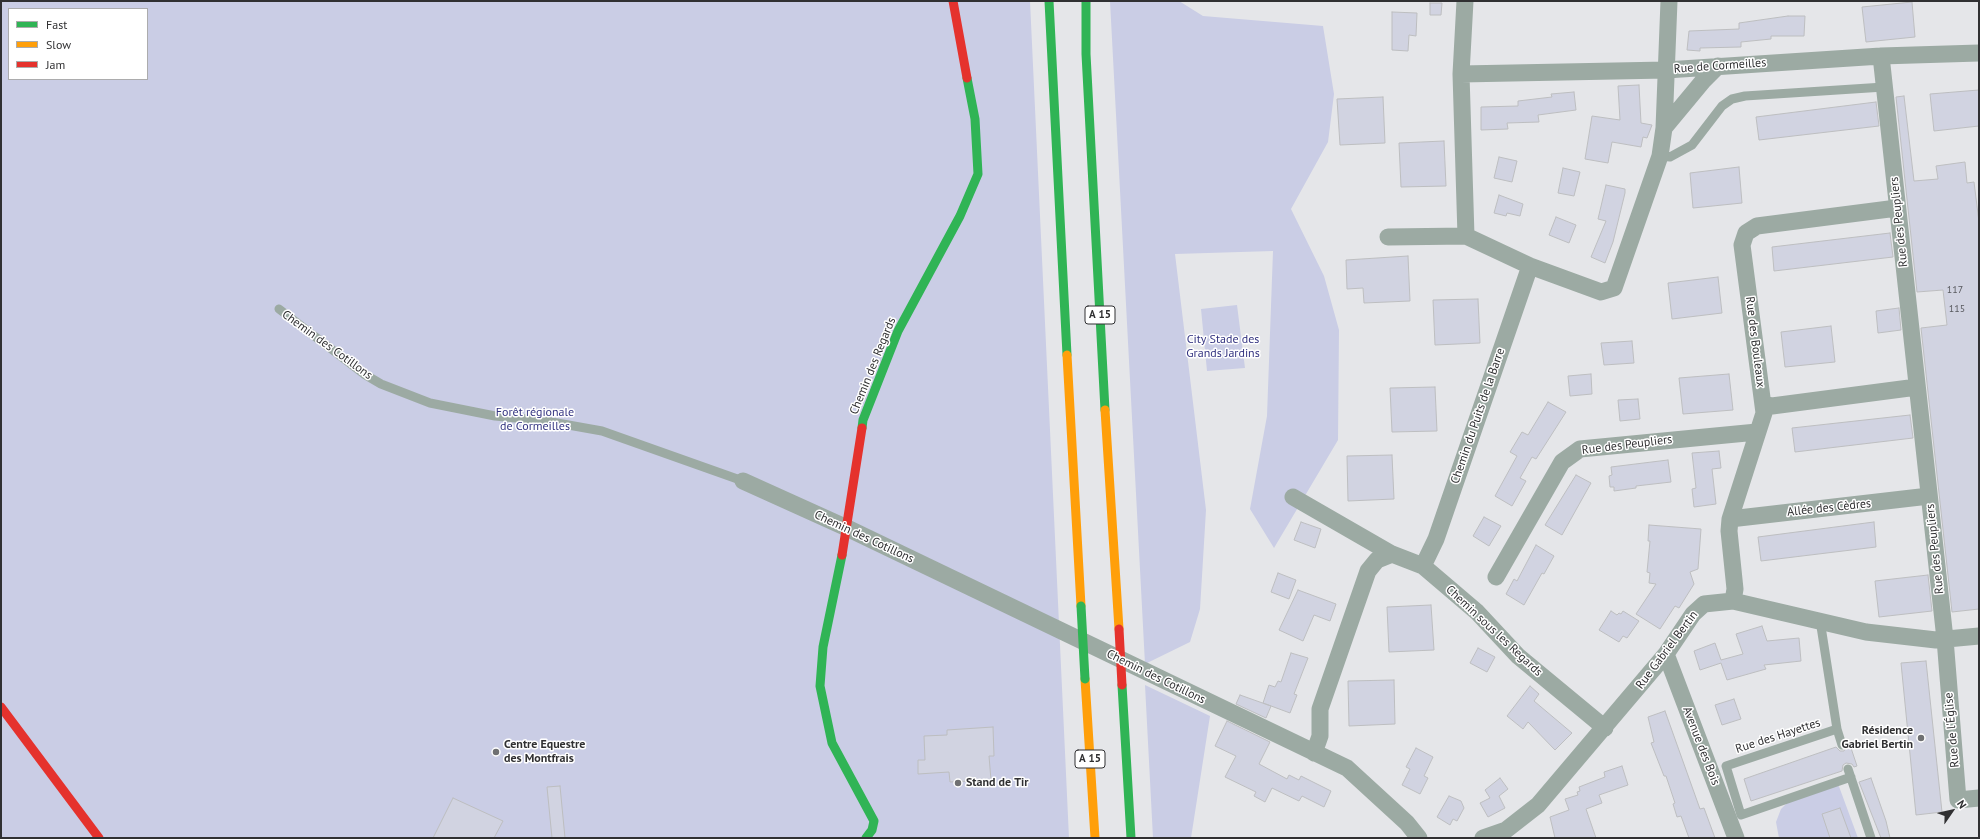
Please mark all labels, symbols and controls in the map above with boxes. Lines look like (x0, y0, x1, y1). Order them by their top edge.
legend (8, 8, 148, 80)
text: Fast (46, 17, 67, 32)
text: Slow (46, 37, 71, 52)
street label: Rue de Cormeilles (1673, 56, 1767, 76)
text: Jam (46, 57, 65, 72)
street label: Rue des Peupliers (1887, 176, 1911, 268)
house number: 117 (1947, 284, 1963, 296)
street label: Rue des Bouleaux (1742, 296, 1768, 388)
house number: 115 (1949, 303, 1965, 315)
road number: A 15 (1085, 306, 1115, 324)
street label: Chemin des Cotillons (279, 307, 375, 383)
street label: Chemin des Regards (847, 315, 899, 417)
park label: City Stade des Grands Jardins (1186, 333, 1260, 361)
street label: Chemin du Puits de la Barre (1448, 346, 1508, 486)
park label: Forêt régionale de Cormeilles (496, 406, 574, 434)
street label: Rue des Peupliers (1581, 432, 1673, 458)
street label: Allée des Cèdres (1786, 496, 1872, 520)
street label: Rue des Peupliers (1923, 503, 1947, 595)
street label: Chemin des Cotillons (812, 508, 916, 566)
street label: Chemin sous les Regards (1443, 582, 1545, 680)
street label: Rue Gabriel Bertin (1633, 608, 1701, 692)
street label: Chemin des Cotillons (1104, 647, 1208, 707)
street label: Rue de l'Église (1942, 692, 1962, 768)
street label: Avenue des Bois (1679, 705, 1723, 787)
street label: Rue des Hayettes (1734, 716, 1822, 756)
place label: Résidence Gabriel Bertin (1841, 724, 1913, 752)
marker: Résidence Gabriel Bertin (1916, 733, 1926, 743)
place label: Centre Equestre des Montfrais (504, 738, 585, 766)
marker: Centre Equestre des Montfrais (491, 747, 501, 757)
road number: A 15 (1075, 750, 1105, 768)
place label: Stand de Tir (966, 776, 1028, 790)
marker: Stand de Tir (953, 778, 963, 788)
north arrow (1932, 791, 1972, 831)
text: N (1954, 797, 1970, 811)

